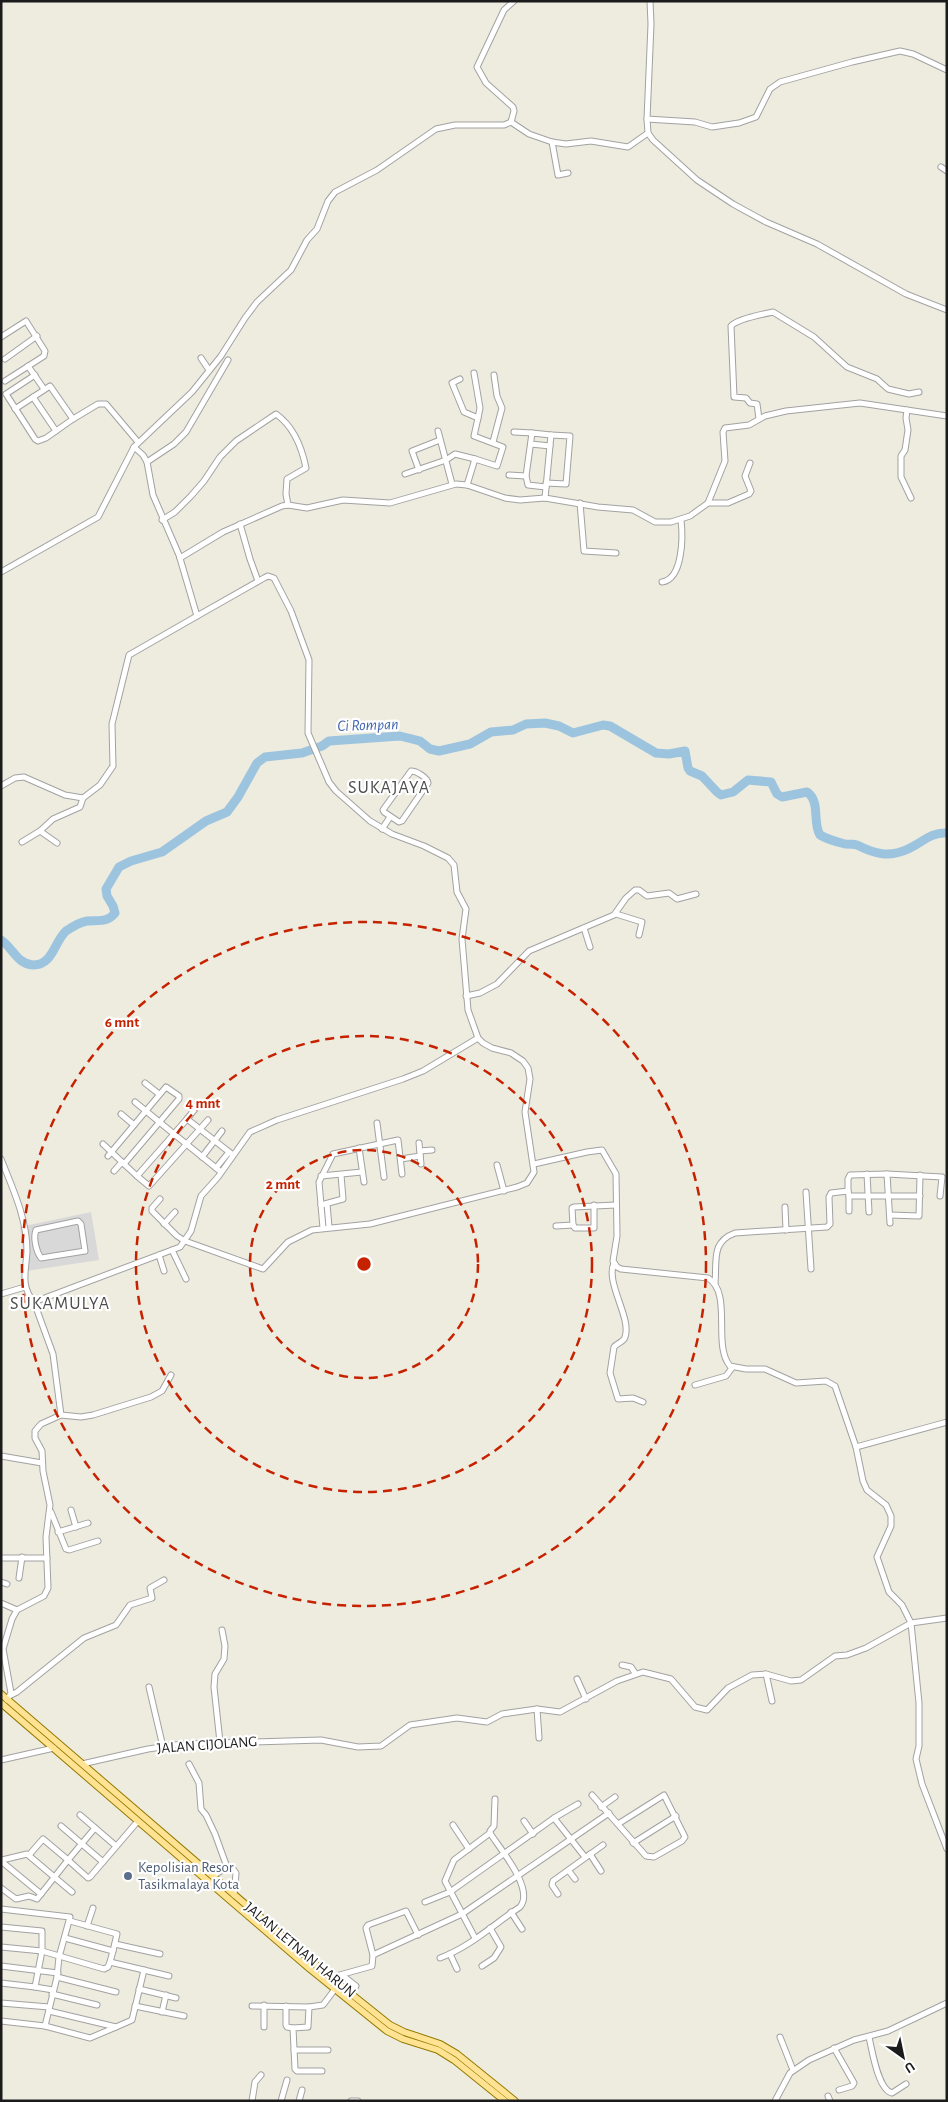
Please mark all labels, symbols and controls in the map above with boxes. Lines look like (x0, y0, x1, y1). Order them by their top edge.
water label: Ci Rompan (337, 716, 399, 735)
district label: SUKAJAYA (348, 779, 430, 797)
text: 6 mnt (105, 1015, 139, 1030)
text: 4 mnt (186, 1096, 220, 1111)
text: 2 mnt (266, 1177, 300, 1192)
centre of rings (355, 1255, 373, 1273)
district label: SUKAMULYA (10, 1295, 110, 1313)
street label: JALAN CIJOLANG (156, 1734, 258, 1756)
place label: Kepolisian Resor Tasikmalaya Kota (138, 1860, 239, 1892)
marker: Kepolisian Resor Tasikmalaya Kota (122, 1870, 134, 1882)
street label: JALAN LETNAN HARUN (242, 1899, 358, 2001)
north arrow (878, 2032, 928, 2082)
text: U (902, 2059, 917, 2075)

